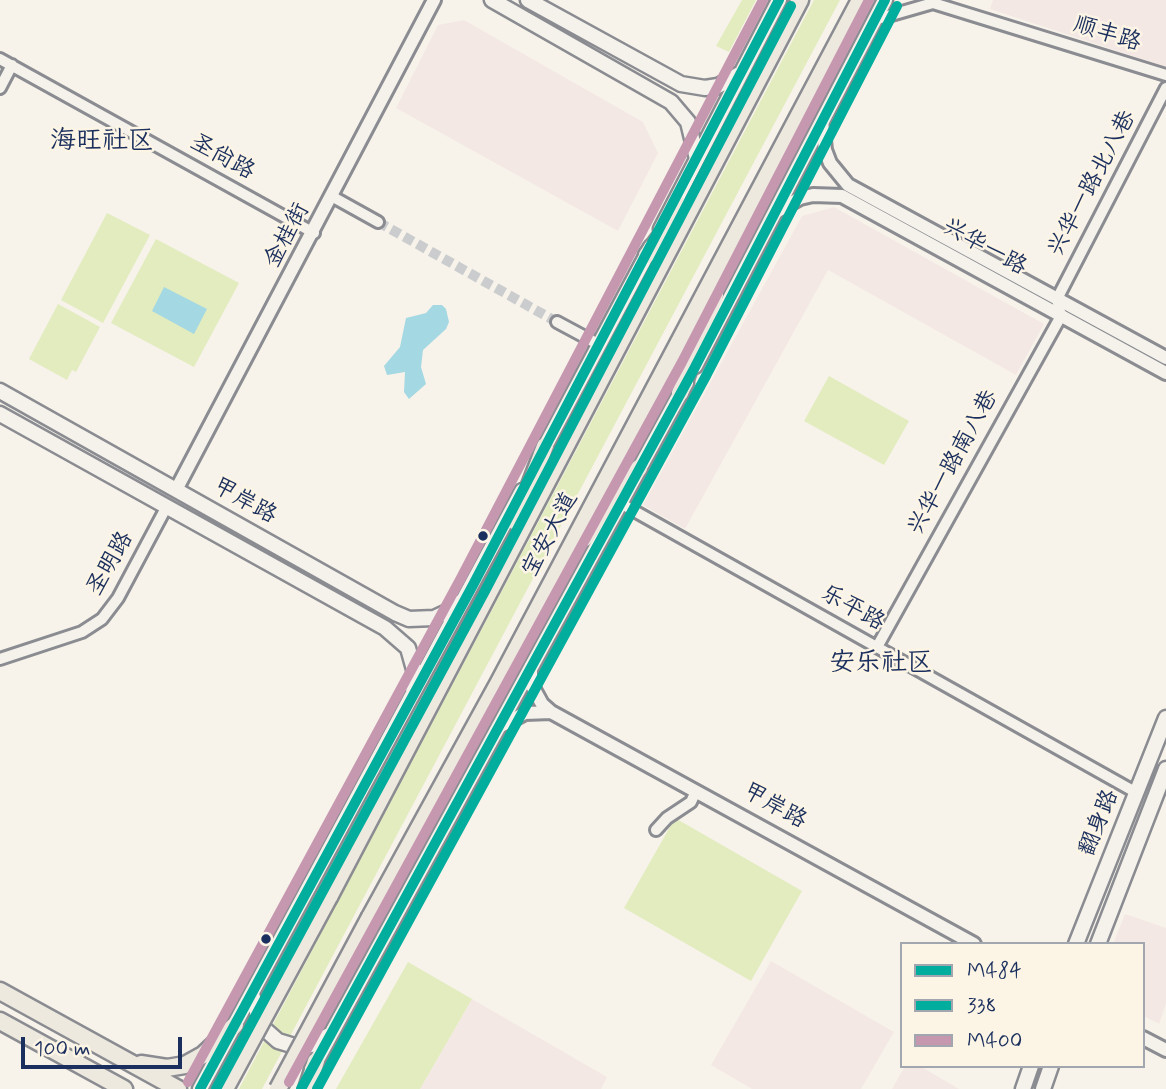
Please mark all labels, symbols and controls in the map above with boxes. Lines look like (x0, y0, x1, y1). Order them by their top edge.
street label: 顺丰路 (1070, 12, 1144, 58)
street label: 兴华一路北八巷 (1043, 106, 1143, 262)
district label: 海旺社区 (50, 127, 154, 159)
street label: 圣尚路 (185, 129, 259, 187)
street label: 金桂街 (260, 199, 316, 273)
street label: 兴华一路 (937, 214, 1031, 282)
street label: 兴华一路南八巷 (903, 386, 1005, 540)
street label: 甲岸路 (207, 473, 281, 531)
street label: 宝安大道 (517, 488, 585, 582)
street label: 圣明路 (82, 527, 140, 601)
unlabelled marker (476, 529, 490, 543)
street label: 乐平路 (815, 580, 889, 638)
district label: 安乐社区 (829, 649, 933, 681)
street label: 甲岸路 (737, 778, 811, 836)
street label: 翻身路 (1074, 786, 1126, 860)
unlabelled marker (259, 932, 273, 946)
legend (900, 942, 1145, 1068)
text: M484 (967, 957, 1022, 985)
text: 338 (967, 992, 997, 1020)
scale bar (24, 1023, 186, 1066)
text: M400 (967, 1027, 1022, 1055)
text: 100 m (34, 1035, 90, 1063)

